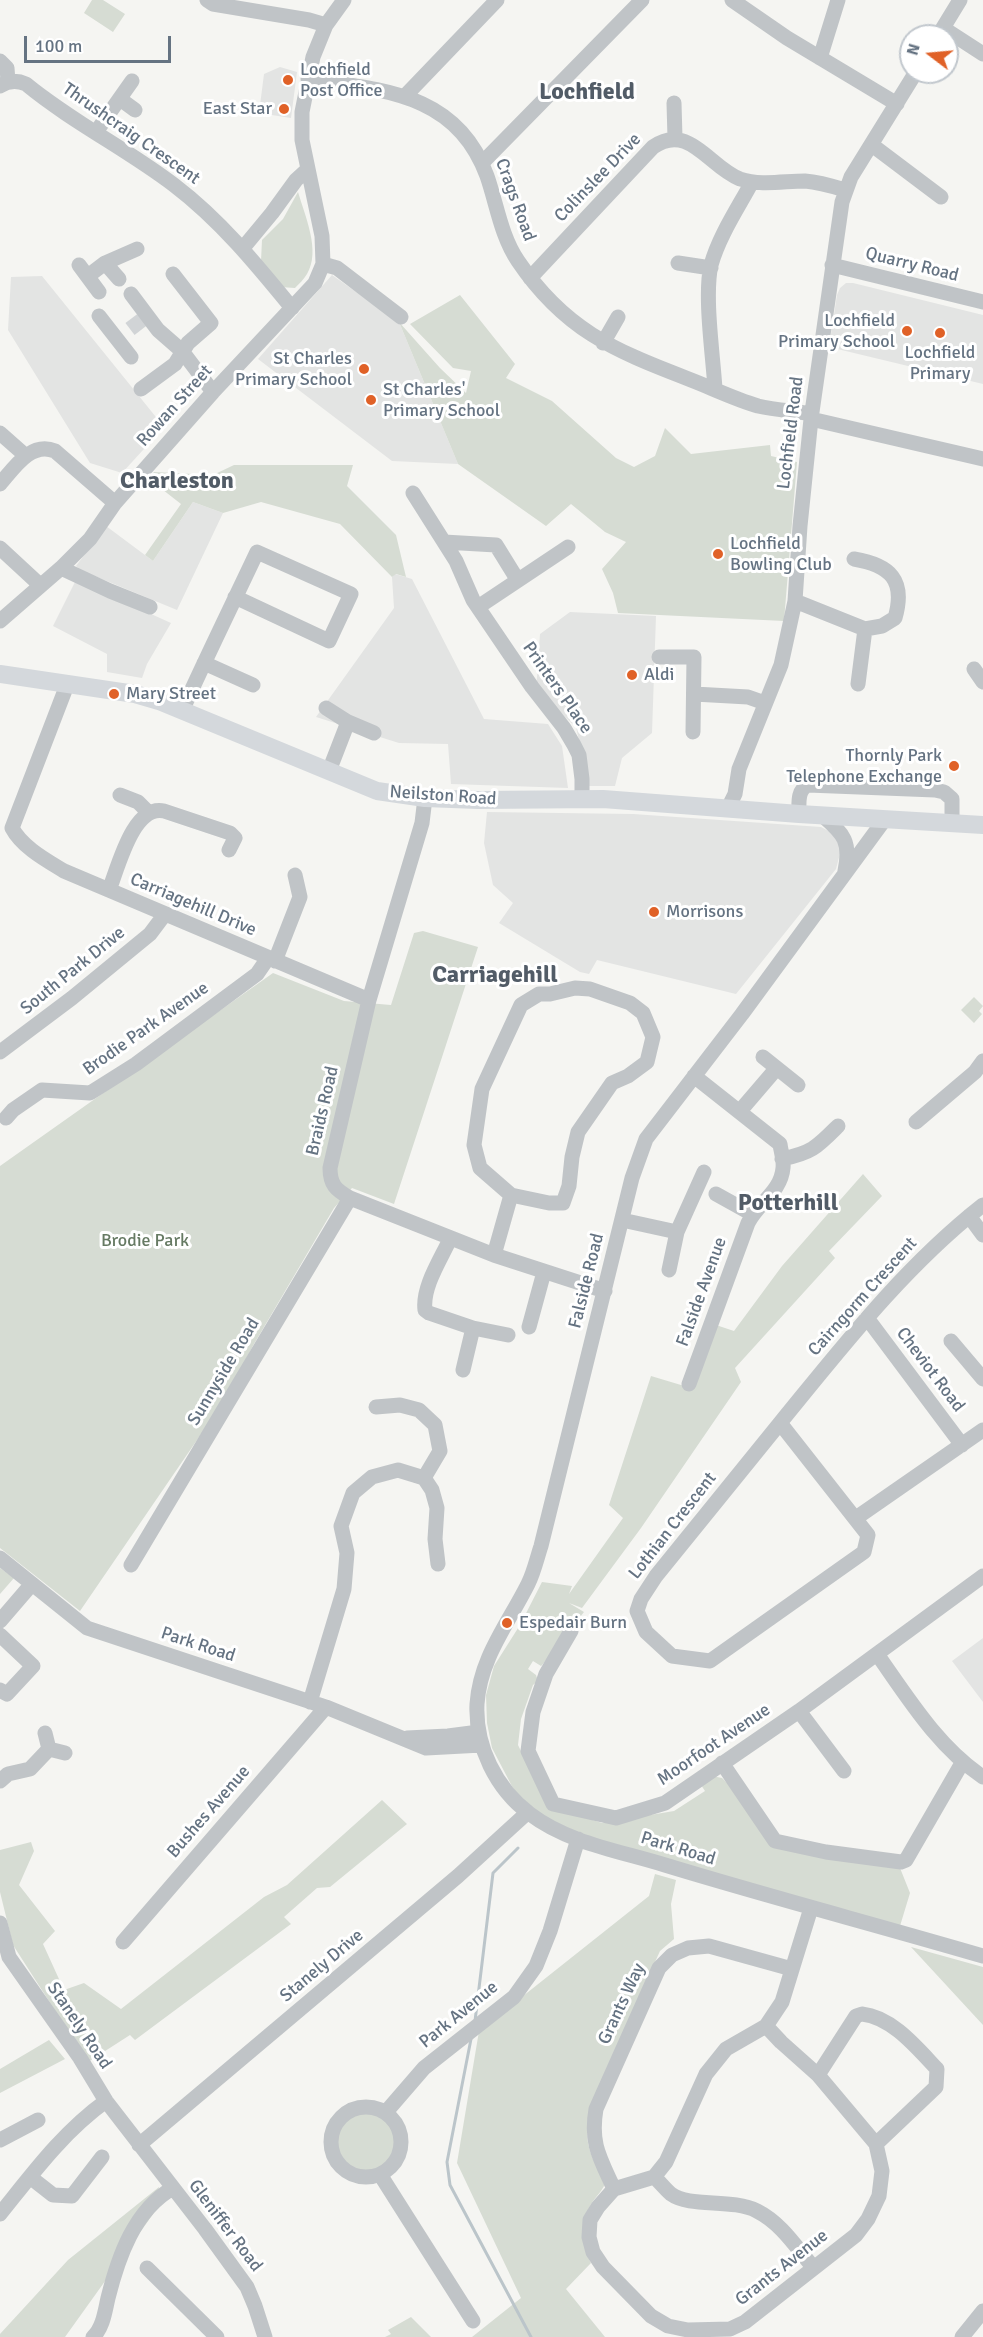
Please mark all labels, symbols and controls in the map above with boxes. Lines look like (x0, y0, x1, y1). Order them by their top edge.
scale bar (27, 24, 174, 62)
north arrow (899, 24, 959, 84)
text: 100 m (35, 35, 82, 57)
text: N (902, 41, 925, 58)
place label: Lochfield Post Office (300, 59, 382, 101)
marker: Lochfield Post Office (281, 73, 295, 87)
street label: Thrushcraig Crescent (58, 78, 204, 190)
district label: Lochfield (539, 79, 635, 107)
place label: East Star (203, 98, 272, 120)
marker: East Star (277, 102, 291, 116)
street label: Colinslee Drive (550, 129, 646, 227)
street label: Crags Road (490, 156, 540, 244)
street label: Quarry Road (863, 243, 961, 287)
place label: Lochfield Primary School (778, 310, 895, 352)
marker: Lochfield Primary School (900, 324, 914, 338)
marker: Lochfield Primary (933, 326, 947, 340)
place label: Lochfield Primary (905, 342, 975, 385)
place label: St Charles Primary School (235, 348, 352, 391)
street label: Rowan Street (133, 361, 217, 451)
marker: St Charles Primary School (357, 362, 371, 376)
street label: Lochfield Road (773, 375, 809, 491)
place label: St Charles' Primary School (383, 379, 500, 422)
marker: St Charles' Primary School (364, 393, 378, 407)
district label: Charleston (120, 468, 234, 496)
place label: Lochfield Bowling Club (730, 533, 832, 576)
marker: Lochfield Bowling Club (711, 547, 725, 561)
street label: Printers Place (517, 638, 597, 738)
place label: Aldi (644, 664, 674, 686)
marker: Aldi (625, 668, 639, 682)
place label: Mary Street (126, 683, 216, 705)
marker: Mary Street (107, 687, 121, 701)
place label: Thornly Park Telephone Exchange (786, 745, 942, 788)
marker: Thornly Park Telephone Exchange (947, 759, 961, 773)
street label: Neilston Road (389, 781, 497, 811)
street label: Carriagehill Drive (127, 869, 259, 941)
place label: Morrisons (666, 901, 743, 923)
marker: Morrisons (647, 905, 661, 919)
street label: South Park Drive (16, 922, 130, 1020)
district label: Carriagehill (432, 962, 558, 990)
street label: Brodie Park Avenue (79, 978, 213, 1080)
street label: Braids Road (302, 1064, 344, 1158)
district label: Potterhill (738, 1190, 838, 1218)
park label: Brodie Park (101, 1230, 189, 1252)
street label: Falside Road (565, 1231, 609, 1331)
street label: Cairngorm Crescent (804, 1233, 922, 1361)
street label: Falside Avenue (672, 1234, 732, 1350)
street label: Sunnyside Road (183, 1314, 265, 1430)
street label: Cheviot Road (891, 1323, 969, 1417)
street label: Lothian Crescent (625, 1468, 721, 1584)
place label: Espedair Burn (519, 1612, 627, 1634)
marker: Espedair Burn (500, 1616, 514, 1630)
street label: Park Road (158, 1623, 238, 1667)
street label: Moorfoot Avenue (653, 1699, 775, 1791)
street label: Bushes Avenue (163, 1761, 255, 1863)
street label: Park Road (638, 1827, 718, 1871)
street label: Stanely Drive (276, 1925, 368, 2007)
street label: Grants Way (594, 1960, 650, 2048)
street label: Park Avenue (415, 1977, 503, 2053)
street label: Stanely Road (42, 1978, 116, 2074)
street label: Gleniffer Road (183, 2176, 267, 2276)
street label: Grants Avenue (731, 2225, 833, 2311)

